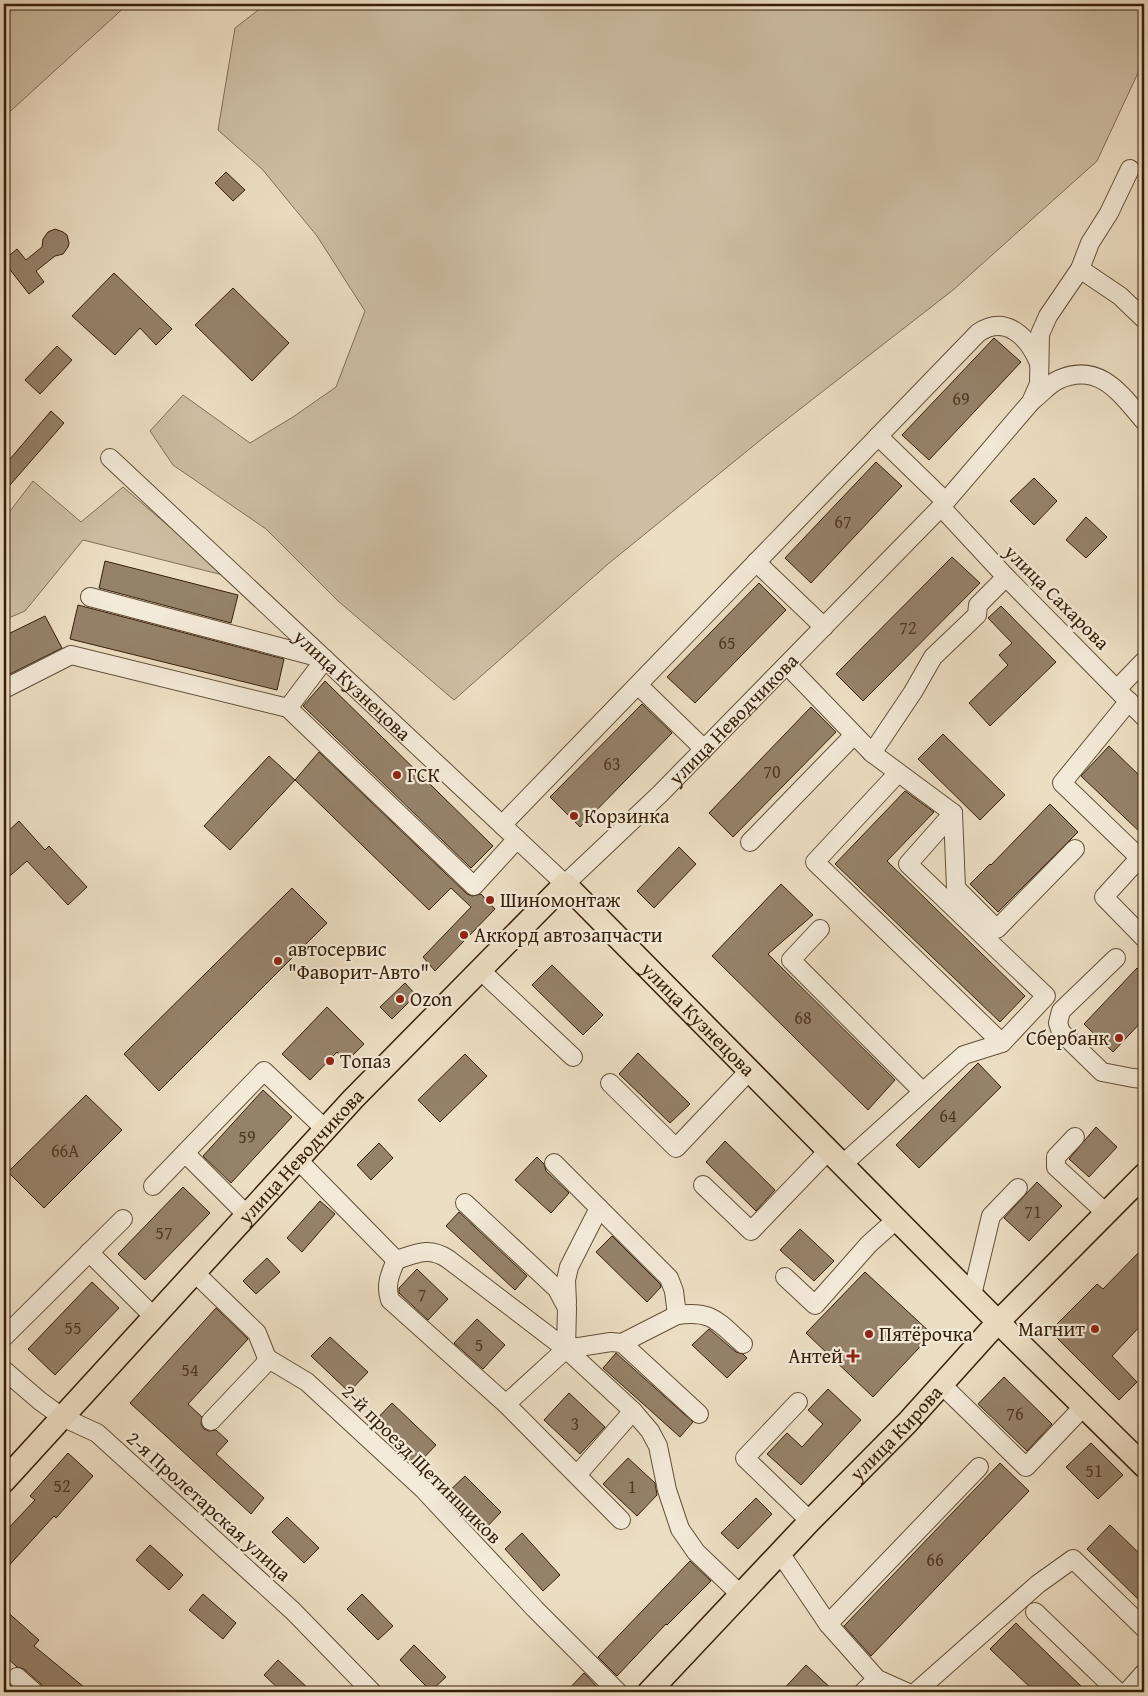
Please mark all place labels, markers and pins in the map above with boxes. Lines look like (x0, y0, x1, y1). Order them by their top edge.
place label: ГСК (407, 760, 441, 789)
marker: ГСК (391, 769, 403, 781)
place label: Корзинка (584, 801, 670, 830)
marker: Корзинка (568, 810, 580, 822)
place label: Шиномонтаж (500, 885, 621, 914)
marker: Шиномонтаж (484, 894, 496, 906)
place label: Аккорд автозапчасти (474, 920, 663, 949)
marker: Аккорд автозапчасти (458, 929, 470, 941)
place label: автосервис "Фаворит-Авто" (288, 934, 429, 986)
marker: автосервис "Фаворит-Авто" (272, 955, 284, 967)
place label: Ozon (410, 984, 452, 1013)
marker: Ozon (394, 993, 406, 1005)
place label: Сбербанк (1026, 1023, 1110, 1052)
marker: Сбербанк (1113, 1032, 1125, 1044)
place label: Топаз (340, 1046, 391, 1075)
marker: Топаз (324, 1055, 336, 1067)
place label: Магнит (1018, 1314, 1085, 1343)
place label: Пятёрочка (879, 1319, 973, 1348)
marker: Магнит (1089, 1323, 1101, 1335)
marker: Пятёрочка (863, 1328, 875, 1340)
place label: Антей (788, 1341, 843, 1370)
marker: Антей (847, 1350, 859, 1362)

